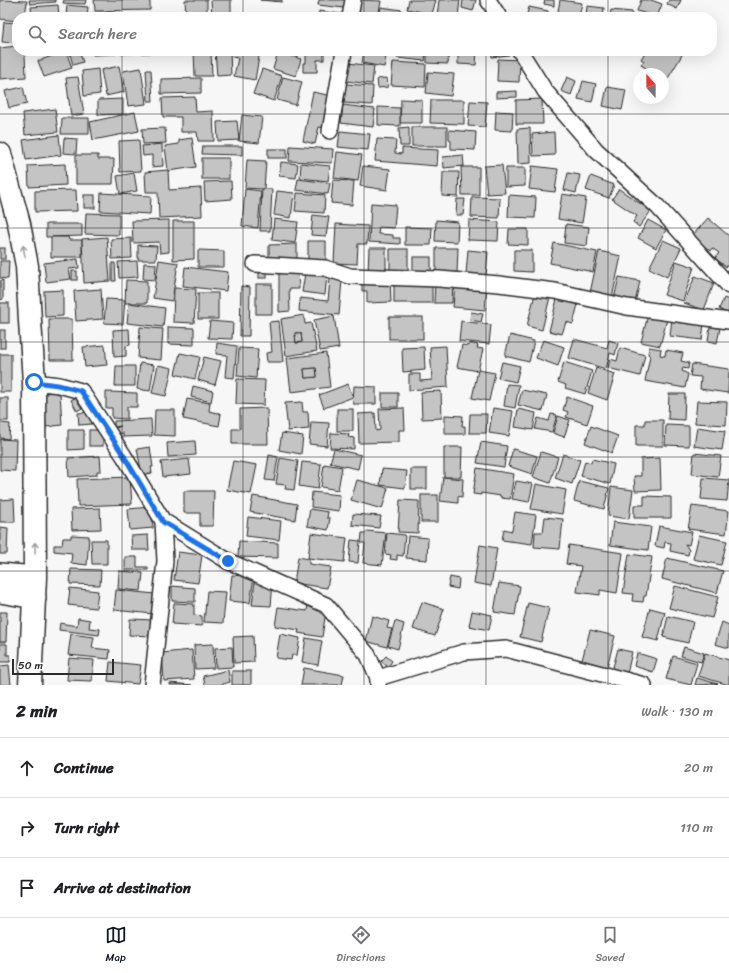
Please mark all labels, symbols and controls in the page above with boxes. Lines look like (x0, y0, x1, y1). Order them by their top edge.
search box (12, 12, 717, 56)
text: Search here (58, 21, 137, 47)
icon: search (26, 23, 48, 45)
north arrow (633, 68, 669, 104)
one-way arrow (20, 245, 28, 258)
route start (25, 373, 43, 391)
one-way arrow (31, 542, 39, 555)
route end (219, 552, 237, 570)
text: 50 m (18, 656, 43, 675)
scale bar (12, 657, 114, 676)
text: 2 min (16, 696, 57, 726)
text: Walk · 130 m (641, 700, 713, 723)
text: Continue (54, 755, 114, 781)
text: 20 m (684, 756, 713, 779)
icon: ahead (16, 757, 38, 779)
text: Turn right (54, 815, 119, 841)
text: 110 m (680, 816, 713, 839)
icon: right (16, 817, 38, 839)
text: Arrive at destination (54, 875, 191, 901)
icon: arrive (16, 877, 38, 899)
tab: Map (105, 924, 127, 967)
tab: Directions (336, 924, 386, 967)
tab: Saved (595, 924, 624, 967)

